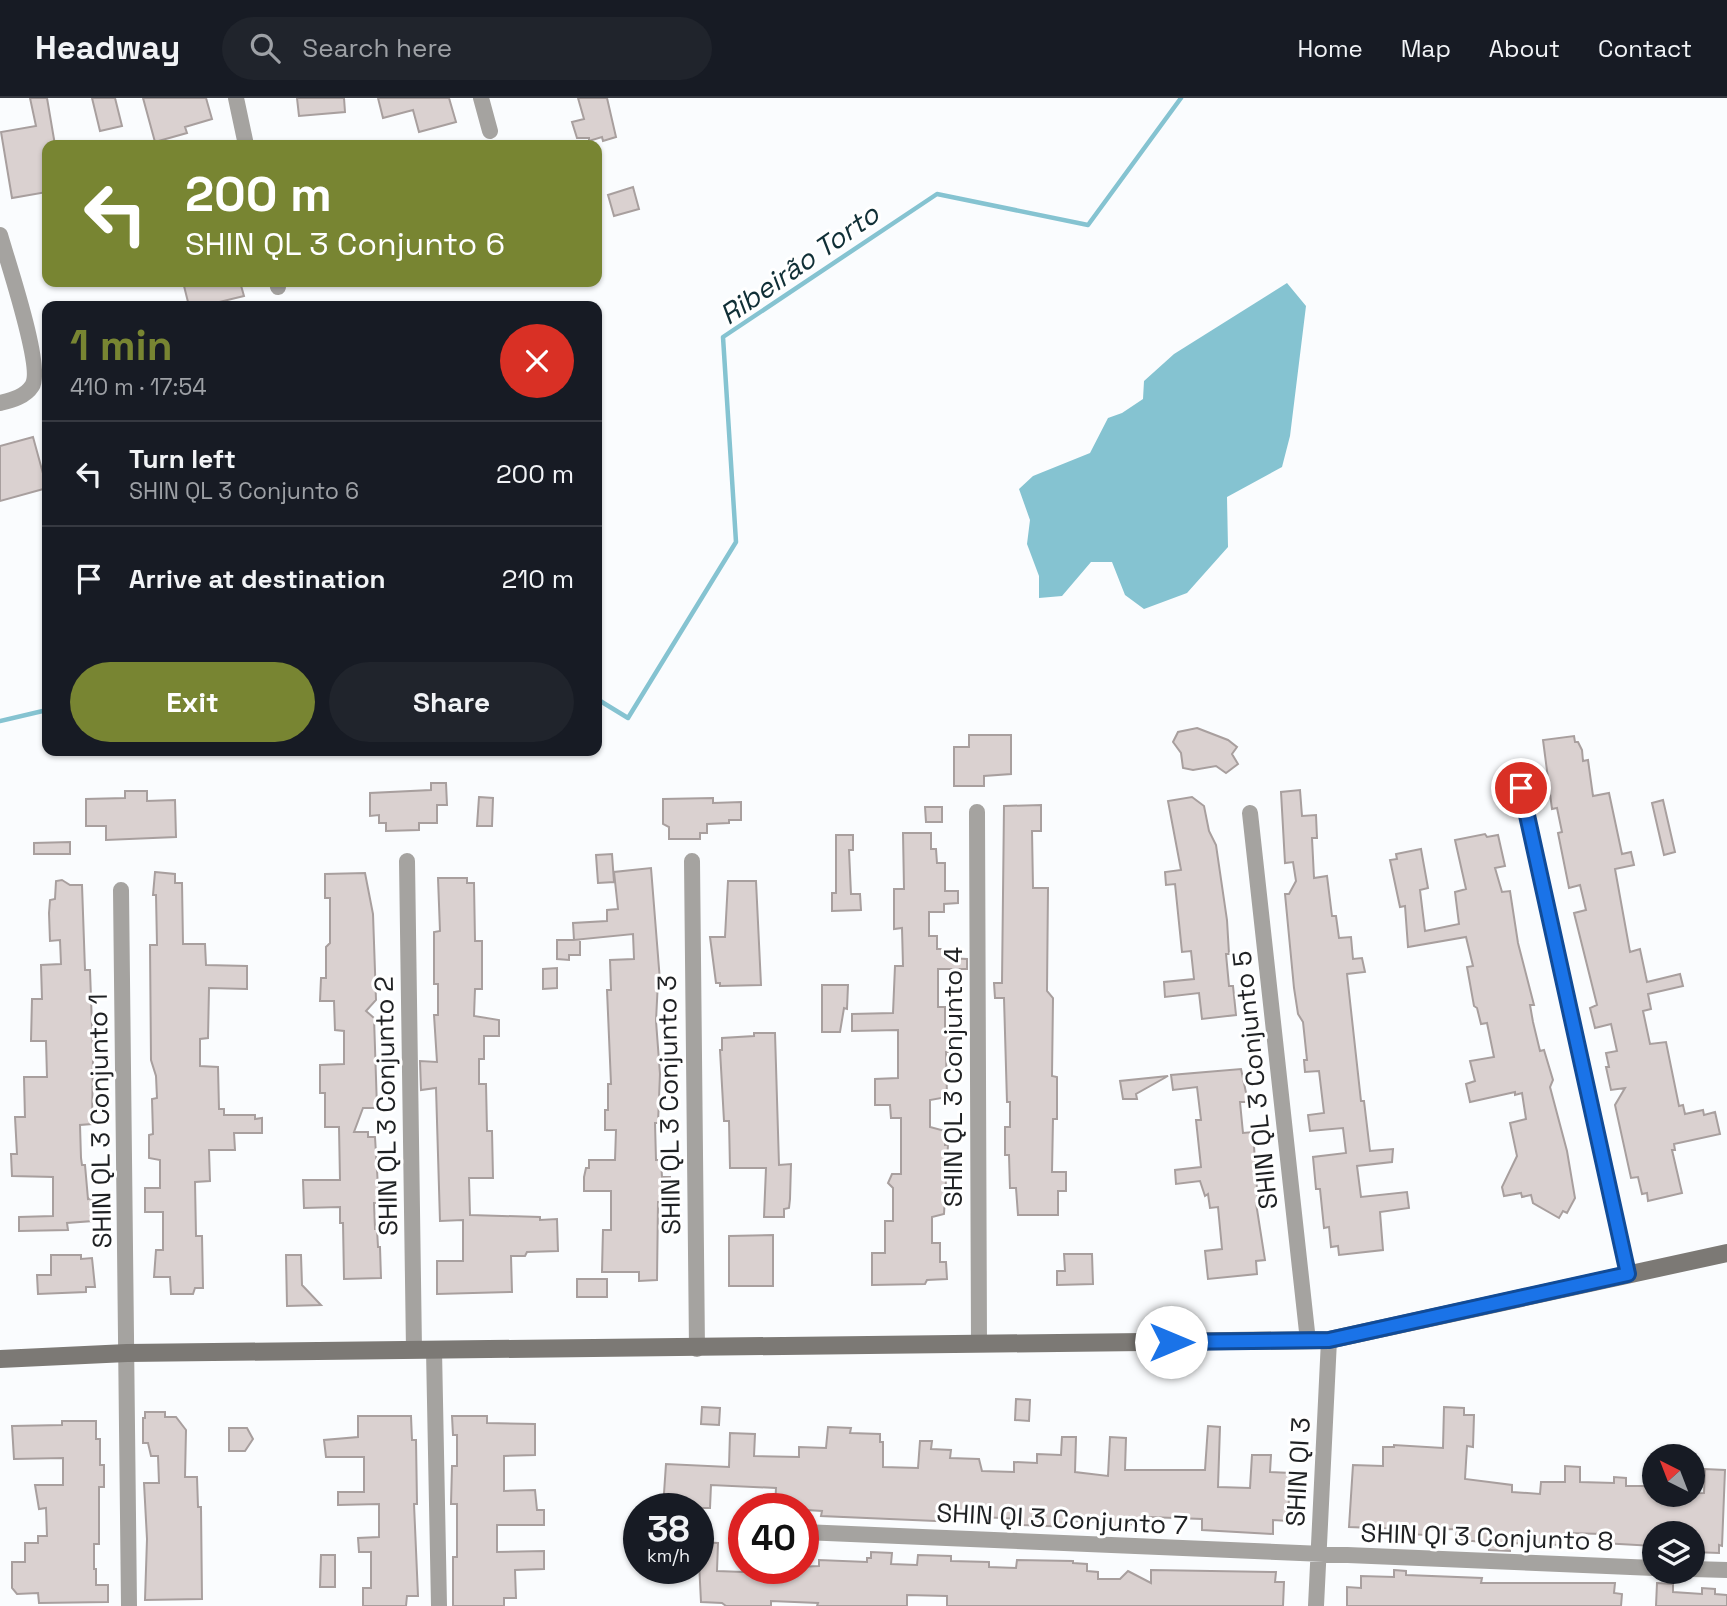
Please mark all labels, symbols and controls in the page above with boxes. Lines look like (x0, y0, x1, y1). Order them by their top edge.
search box (222, 17, 712, 80)
text: Headway (35, 27, 180, 69)
icon: search (246, 29, 284, 67)
text: Search here (302, 31, 452, 65)
text: Home (1297, 33, 1363, 64)
text: Map (1401, 33, 1451, 64)
text: About (1489, 33, 1560, 64)
text: Contact (1598, 33, 1692, 64)
text: 200 m (185, 163, 332, 225)
icon: left (70, 168, 161, 259)
water label: Ribeirão Torto (712, 195, 886, 332)
text: SHIN QL 3 Conjunto 6 (185, 224, 505, 264)
text: 1 min (70, 319, 173, 372)
button: close (500, 324, 574, 398)
text: 410 m · 17:54 (70, 372, 207, 402)
text: Turn left (129, 442, 236, 476)
icon: left (70, 455, 108, 493)
text: 200 m (496, 457, 574, 491)
text: SHIN QL 3 Conjunto 6 (129, 476, 359, 506)
icon: arrive (70, 560, 108, 598)
text: Arrive at destination (129, 562, 386, 596)
text: 210 m (502, 562, 574, 596)
button: Exit (70, 662, 315, 742)
button: Share (329, 662, 574, 742)
pin (1491, 758, 1551, 818)
icon: arrive (1502, 769, 1540, 807)
street label: SHIN QL 3 Conjunto 4 (936, 947, 970, 1207)
street label: SHIN QL 3 Conjunto 5 (1225, 949, 1285, 1211)
street label: SHIN QL 3 Conjunto 3 (650, 975, 688, 1235)
street label: SHIN QL 3 Conjunto 2 (367, 976, 405, 1236)
street label: SHIN QL 3 Conjunto 1 (81, 993, 119, 1249)
position arrow (1134, 1305, 1208, 1379)
street label: SHIN QI 3 (1278, 1416, 1318, 1528)
north arrow (1642, 1444, 1704, 1507)
map controls (1642, 1444, 1705, 1584)
speed limit sign: 40 (728, 1493, 819, 1584)
street label: SHIN QI 3 Conjunto 7 (935, 1495, 1189, 1543)
text: 38 (647, 1507, 690, 1551)
street label: SHIN QI 3 Conjunto 8 (1360, 1516, 1614, 1558)
button: layers (1642, 1521, 1705, 1584)
text: km/h (647, 1544, 690, 1567)

